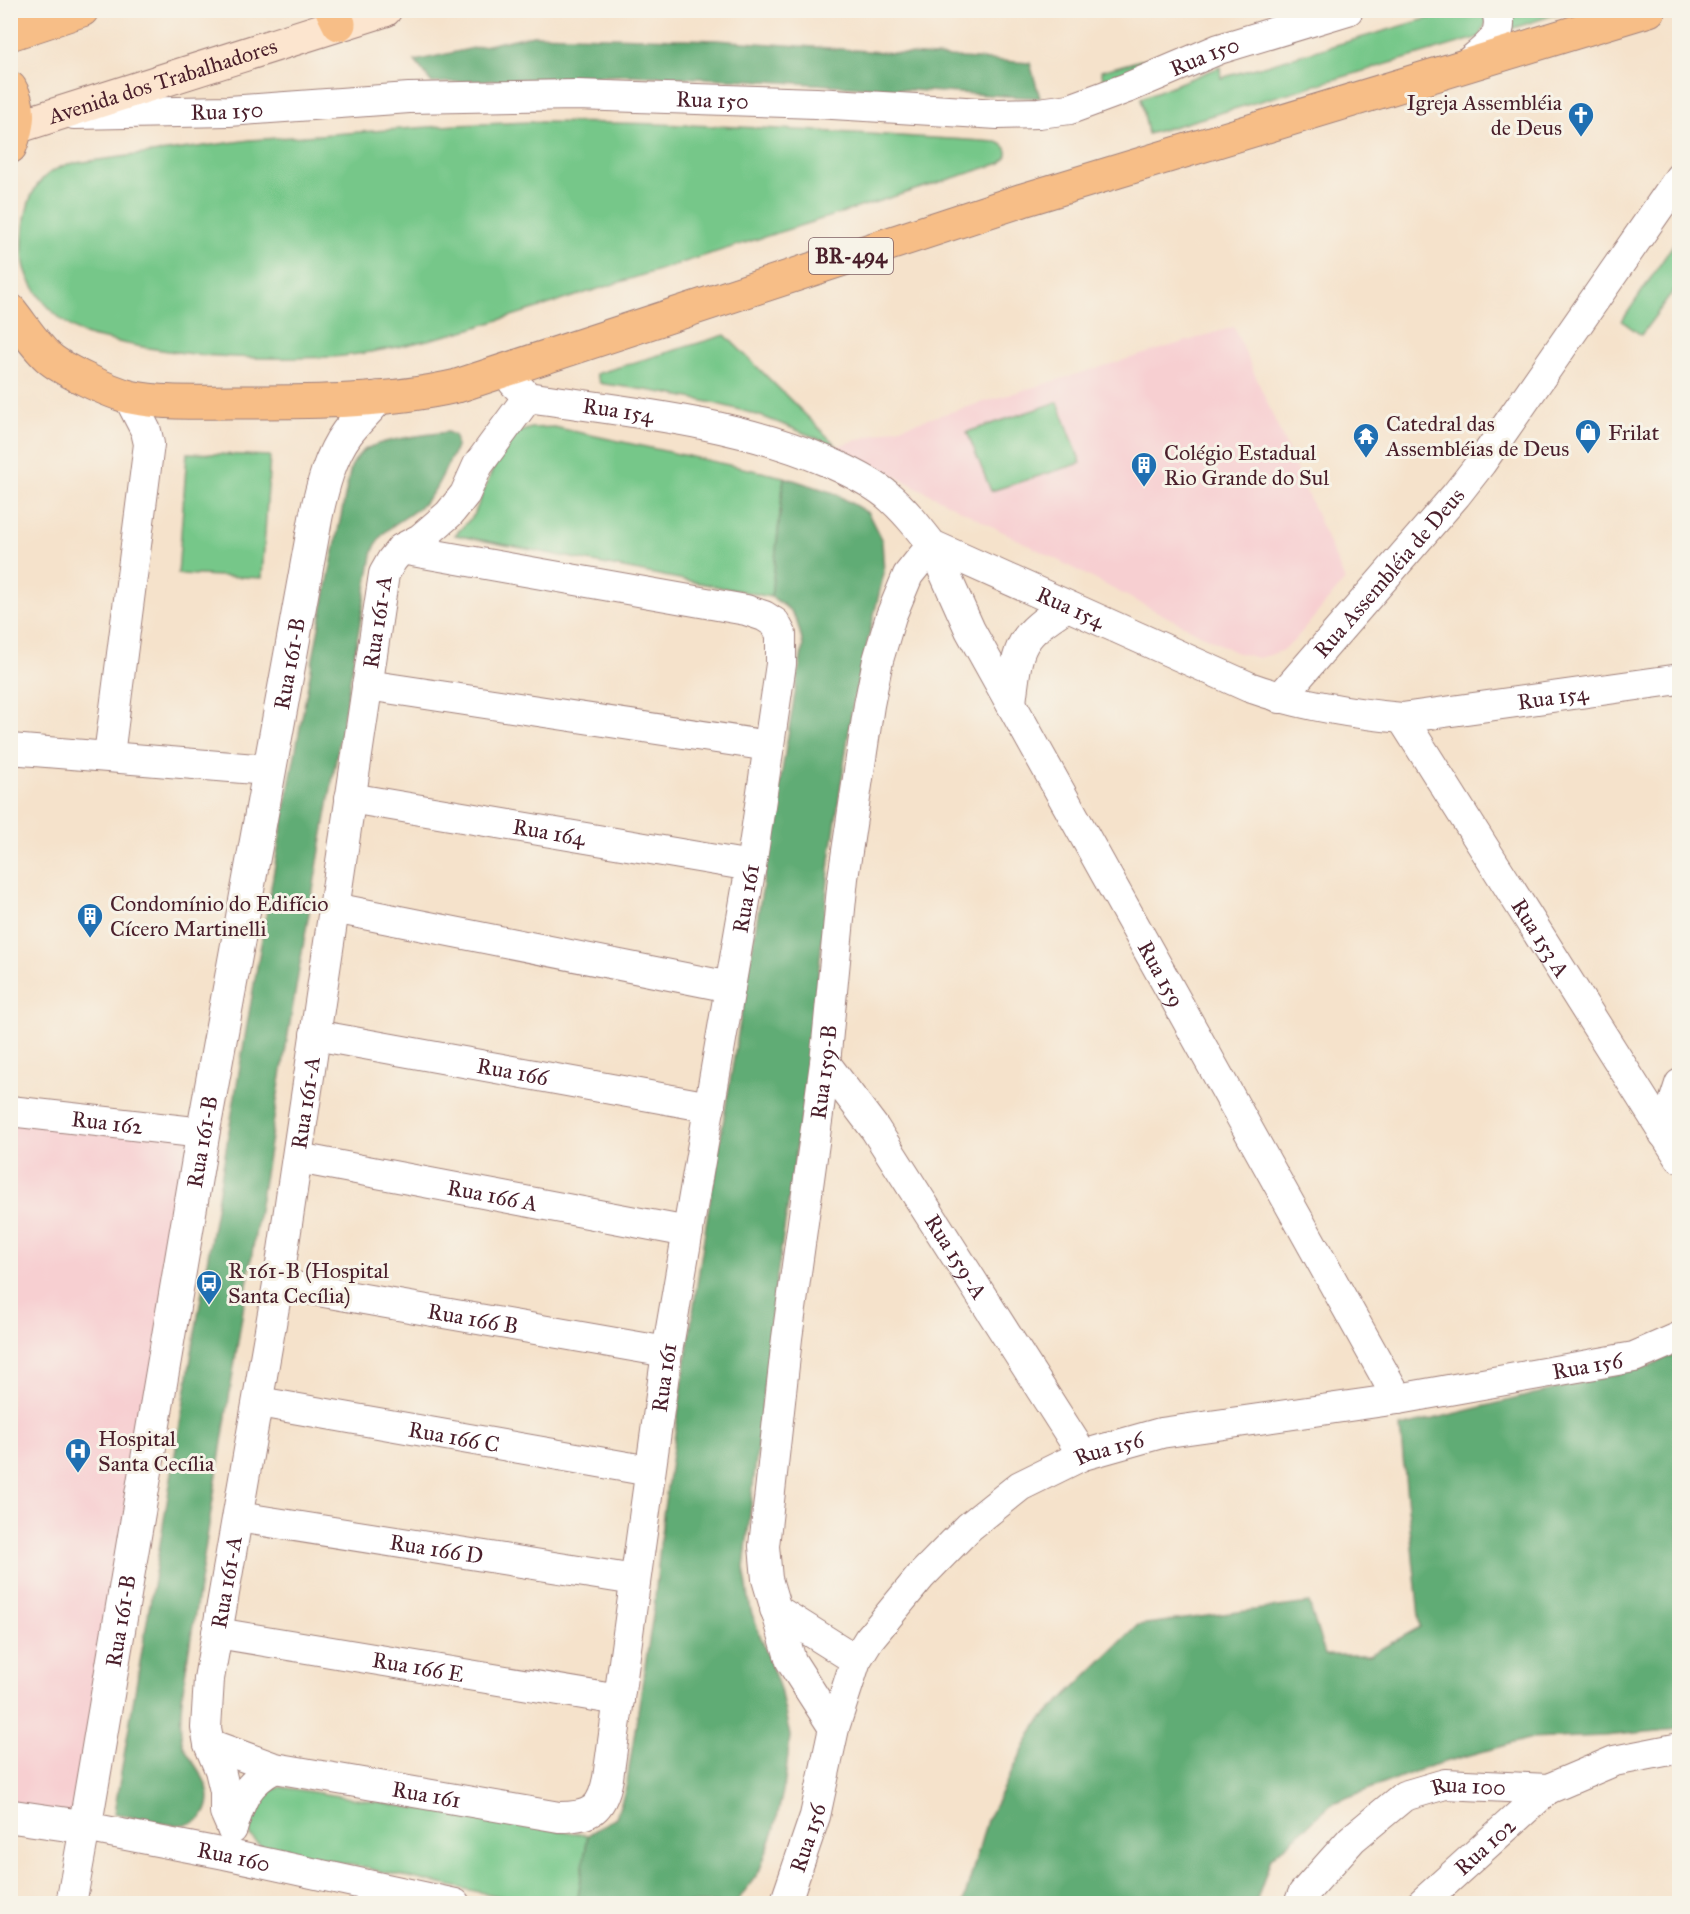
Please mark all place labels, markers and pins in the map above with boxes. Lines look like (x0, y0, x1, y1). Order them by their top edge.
place label: Igreja Assembléia de Deus (1407, 89, 1563, 141)
church icon: Igreja Assembléia de Deus (1566, 100, 1596, 138)
place label: Catedral das Assembléias de Deus (1385, 410, 1569, 462)
shop icon: Frilat (1573, 417, 1603, 455)
place label: Frilat (1608, 419, 1659, 446)
temple icon: Catedral das Assembléias de Deus (1351, 421, 1381, 459)
place label: Colégio Estadual Rio Grande do Sul (1164, 439, 1329, 491)
building icon: Colégio Estadual Rio Grande do Sul (1129, 450, 1159, 488)
place label: Condomínio do Edifício Cícero Martinelli (110, 890, 329, 942)
building icon: Condomínio do Edifício Cícero Martinelli (75, 901, 105, 939)
place label: R 161-B (Hospital Santa Cecília) (228, 1257, 389, 1309)
bus stop icon: R 161-B (Hospital Santa Cecília) (194, 1268, 224, 1306)
place label: Hospital Santa Cecília (98, 1425, 215, 1477)
hospital icon: Hospital Santa Cecília (63, 1436, 93, 1474)

